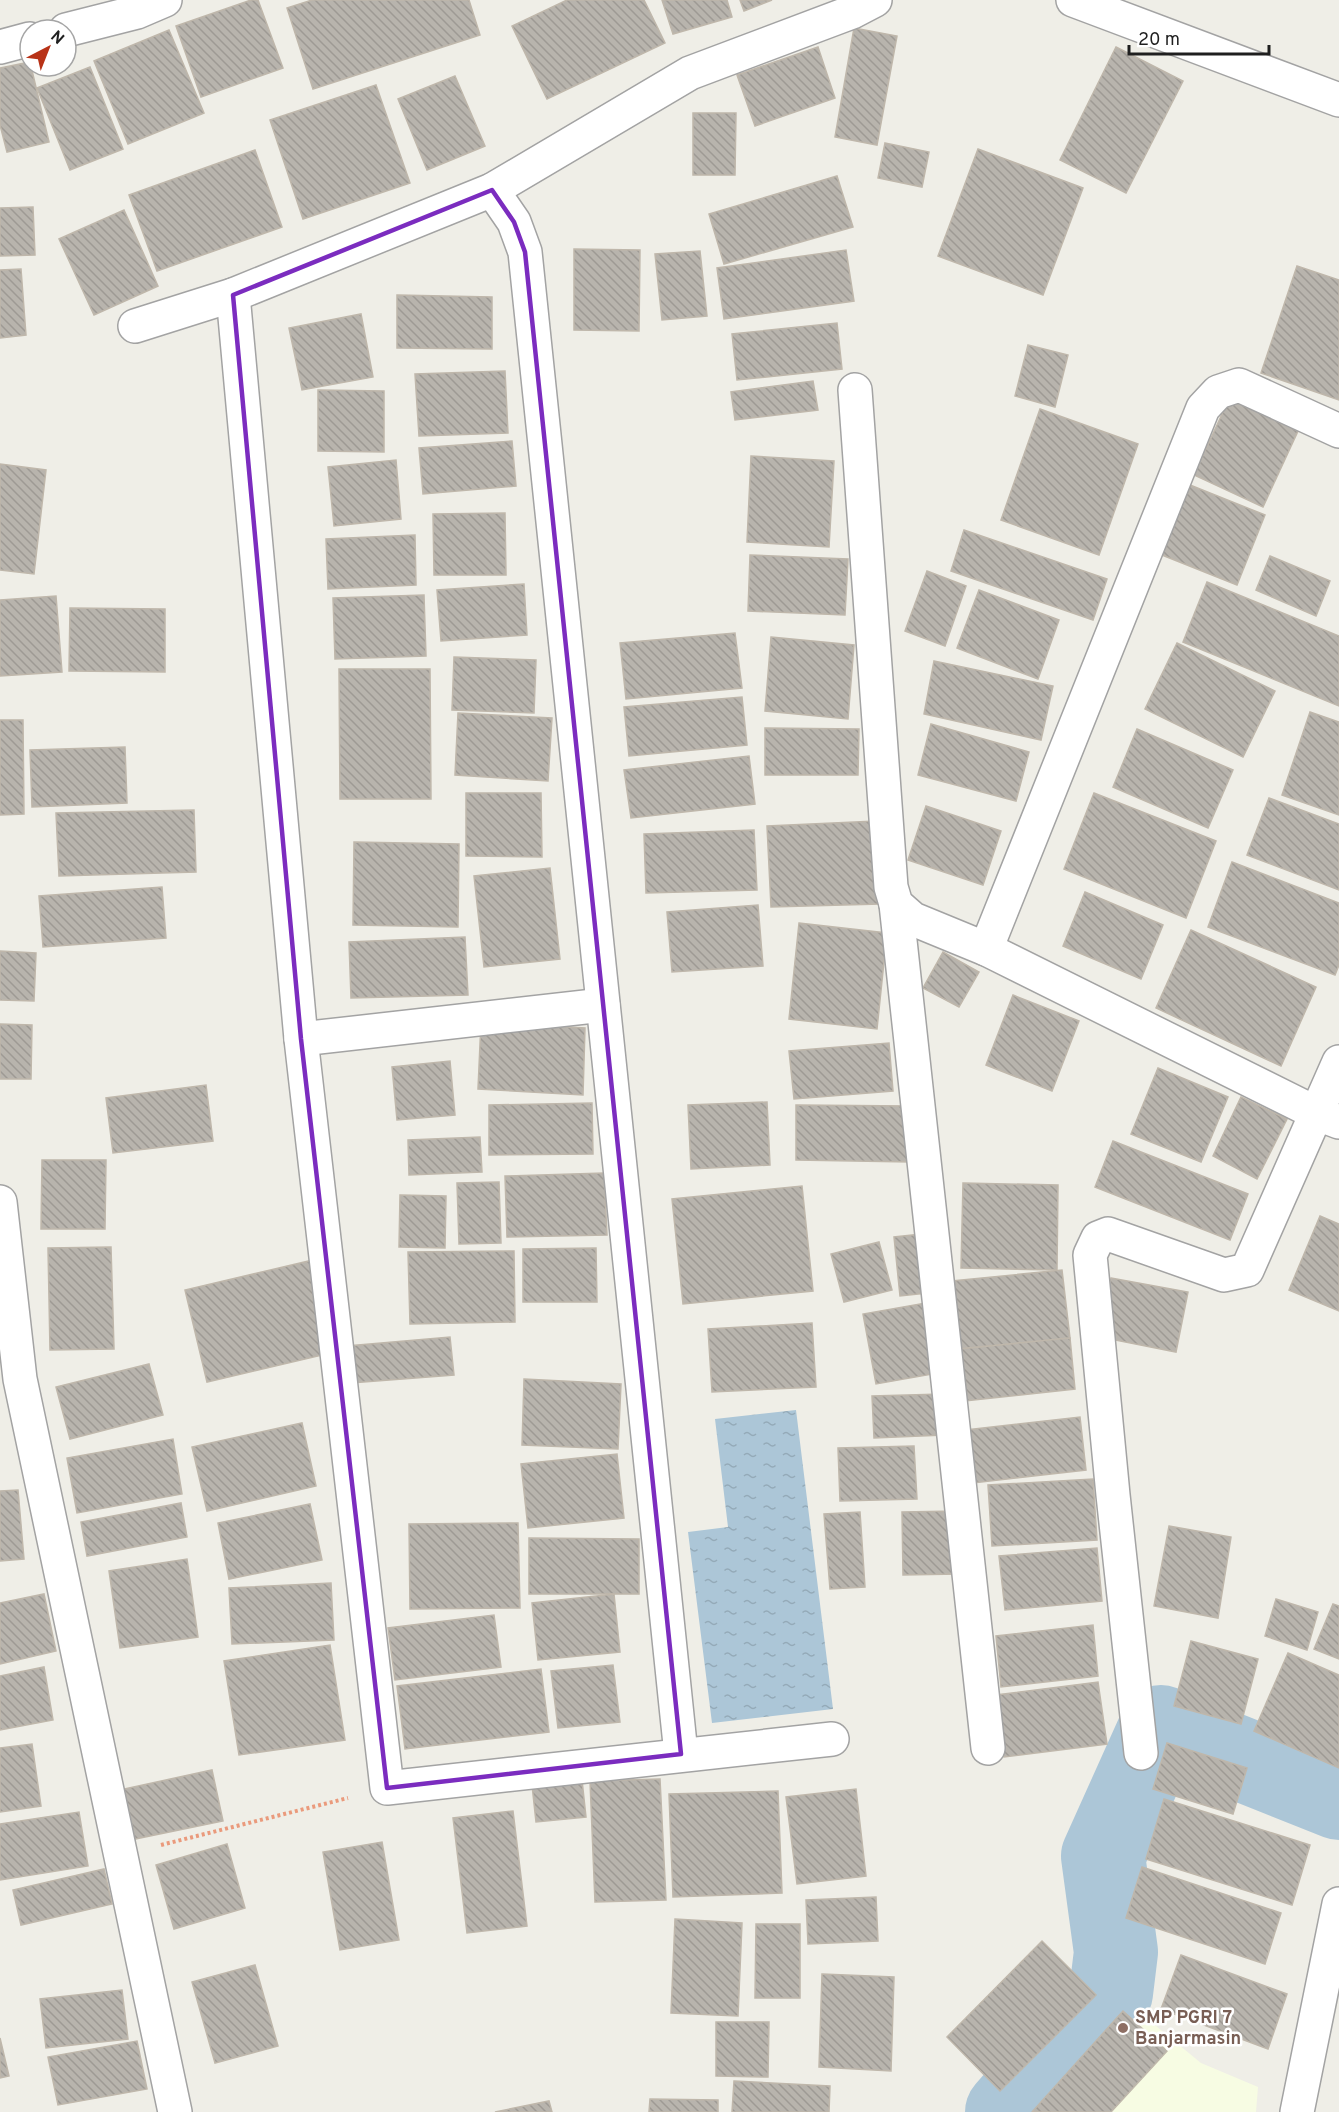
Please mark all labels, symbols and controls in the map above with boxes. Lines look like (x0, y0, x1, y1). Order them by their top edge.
north arrow (18, 18, 78, 78)
scale bar (1129, 18, 1268, 56)
text: N (46, 27, 68, 50)
text: 20 m (1138, 29, 1180, 52)
place label: SMP PGRI 7 Banjarmasin (1135, 2007, 1241, 2051)
marker: SMP PGRI 7 Banjarmasin (1116, 2021, 1130, 2035)

